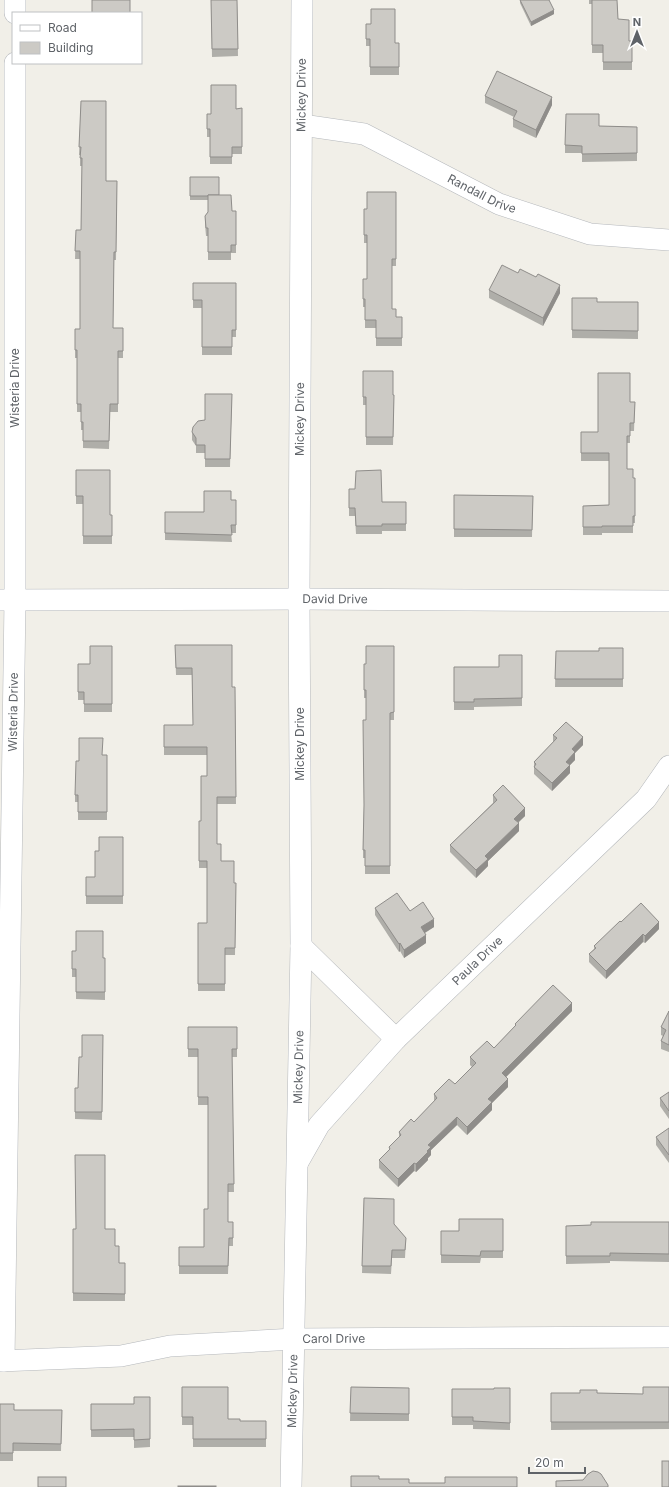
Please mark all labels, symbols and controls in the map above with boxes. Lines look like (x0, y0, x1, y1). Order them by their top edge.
legend (12, 12, 142, 64)
north arrow (617, 12, 657, 52)
text: N (633, 15, 641, 29)
text: Road (48, 20, 77, 35)
text: Building (48, 40, 93, 55)
street label: Mickey Drive (293, 58, 309, 132)
street label: Randall Drive (445, 171, 518, 216)
street label: Wisteria Drive (7, 348, 22, 428)
street label: Mickey Drive (292, 382, 307, 456)
street label: David Drive (302, 591, 368, 606)
street label: Wisteria Drive (5, 672, 21, 752)
street label: Mickey Drive (292, 707, 307, 781)
street label: Paula Drive (449, 933, 506, 988)
street label: Mickey Drive (290, 1030, 306, 1104)
street label: Carol Drive (302, 1331, 365, 1346)
street label: Mickey Drive (284, 1354, 300, 1428)
scale bar (529, 1449, 585, 1475)
text: 20 m (535, 1455, 564, 1470)

